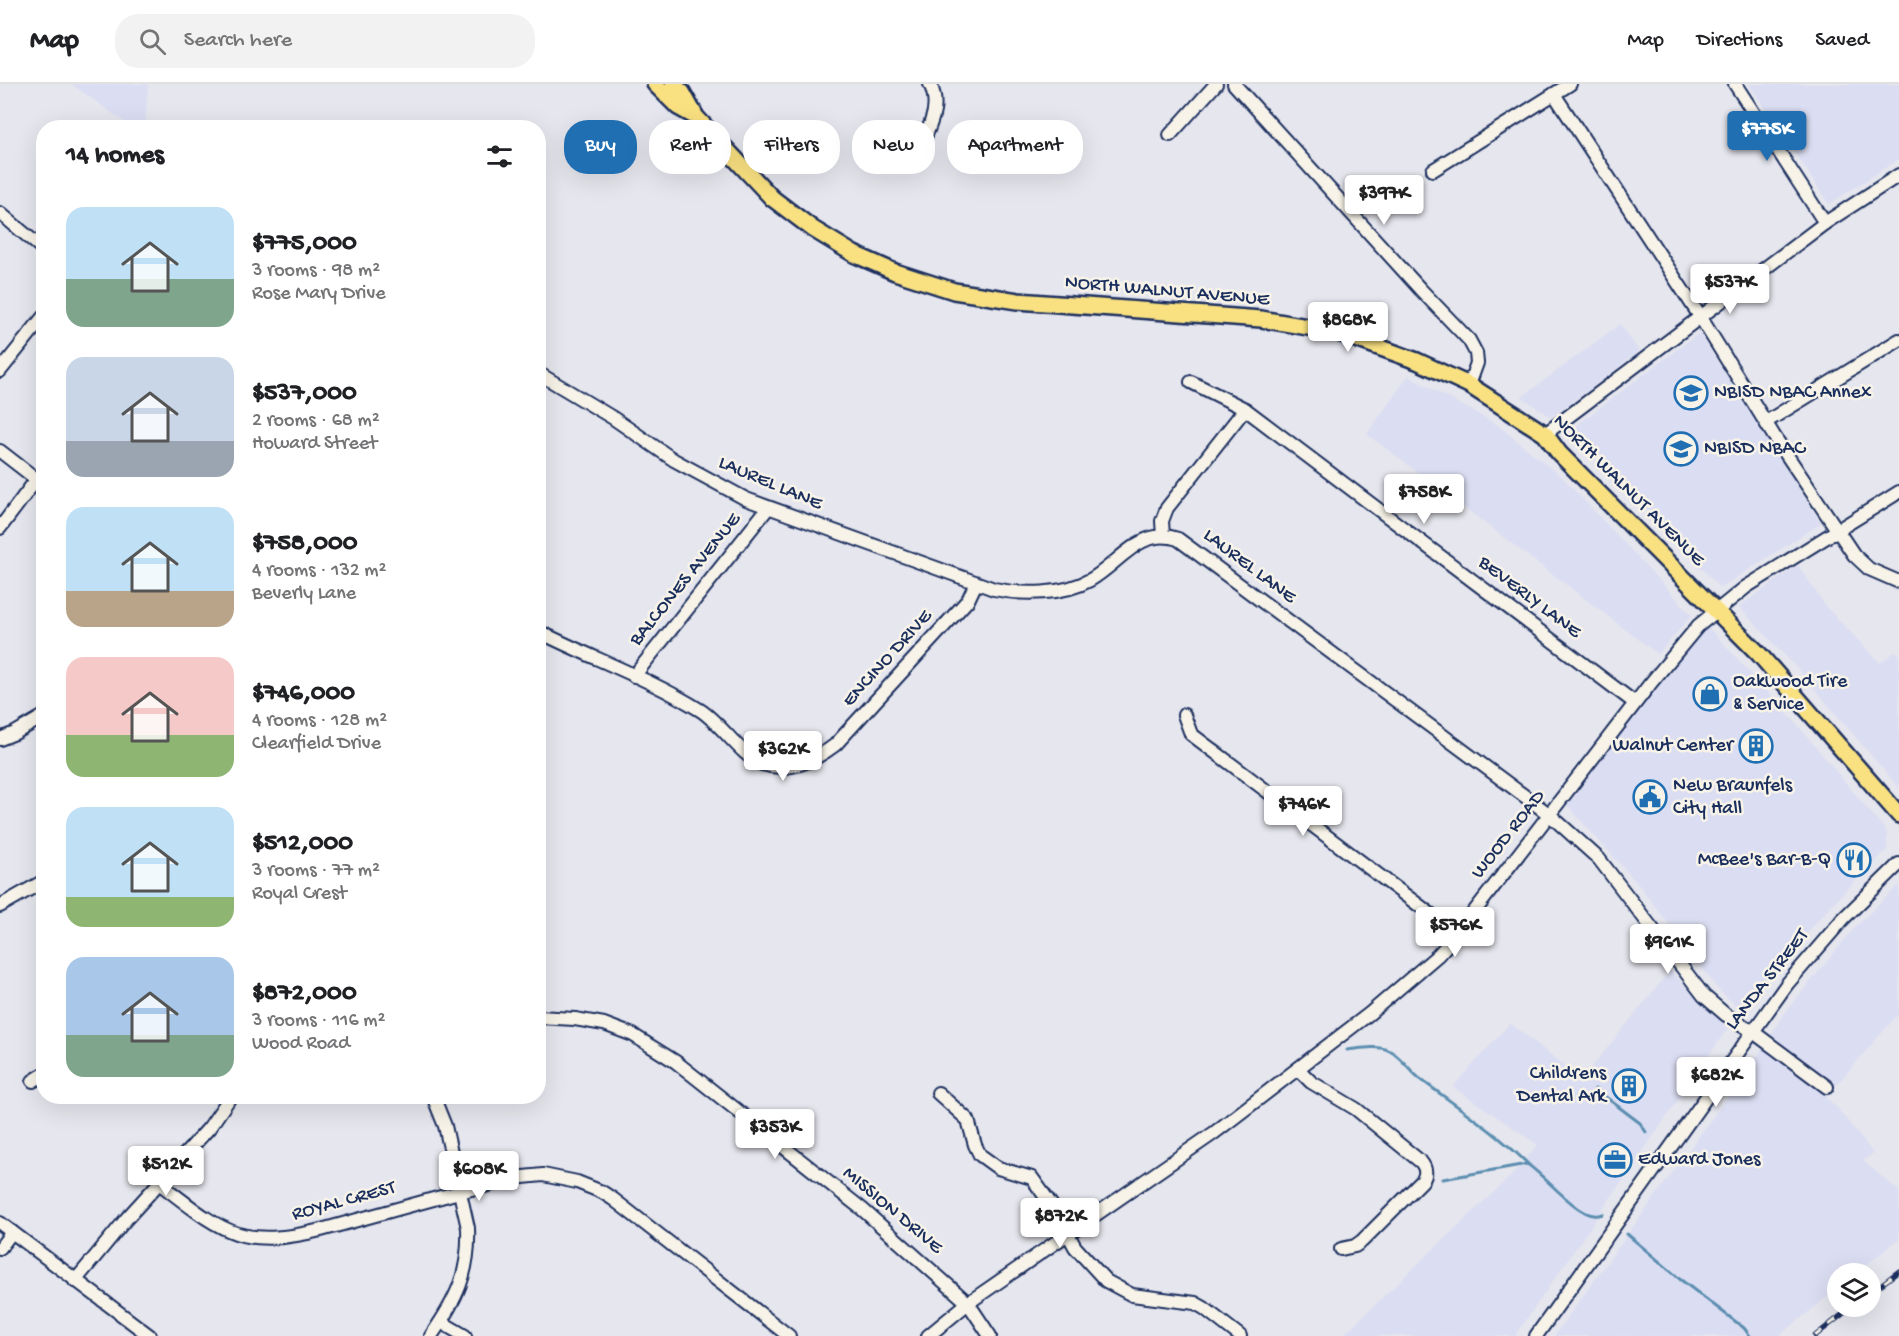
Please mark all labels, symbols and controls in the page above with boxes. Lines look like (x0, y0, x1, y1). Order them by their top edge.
search box (115, 14, 535, 68)
text: Map (30, 25, 79, 58)
icon: search (136, 25, 169, 58)
text: Search here (184, 28, 292, 54)
text: Map (1627, 29, 1664, 54)
text: Directions (1697, 29, 1782, 54)
text: Saved (1815, 29, 1869, 54)
pin: $775K (1725, 111, 1809, 162)
text: $775K (1741, 119, 1793, 142)
chip: Buy (564, 120, 637, 174)
chip: Rent (649, 120, 731, 174)
chip: Filters (743, 120, 840, 174)
chip: New (852, 120, 935, 174)
chip: Apartment (947, 120, 1083, 174)
icon: filters (483, 140, 516, 173)
text: 14 homes (66, 141, 164, 172)
pin: $397K (1342, 175, 1426, 226)
text: $397K (1359, 183, 1409, 206)
text: $775,000 (252, 229, 357, 260)
icon: home (114, 231, 186, 303)
text: 3 rooms · 98 m² (252, 260, 380, 283)
pin: $537K (1688, 264, 1772, 315)
street label: NORTH WALNUT AVENUE (1064, 272, 1272, 313)
text: $537K (1704, 272, 1756, 295)
text: Rose Mary Drive (252, 283, 386, 306)
pin: $868K (1306, 302, 1390, 353)
text: $868K (1322, 310, 1374, 333)
school or university icon: NBISD NBAC Annex (1673, 375, 1709, 411)
text: $537,000 (252, 379, 357, 410)
icon: home (114, 381, 186, 453)
place label: NBISD NBAC Annex (1714, 382, 1872, 405)
text: 2 rooms · 68 m² (252, 410, 380, 433)
street label: NORTH WALNUT AVENUE (1547, 410, 1710, 573)
school or university icon: NBISD NBAC (1663, 431, 1699, 467)
text: Howard Street (252, 433, 377, 456)
place label: NBISD NBAC (1704, 438, 1806, 461)
street label: LAUREL LANE (715, 452, 827, 517)
pin: $758K (1382, 474, 1466, 525)
text: $758K (1398, 482, 1450, 505)
street label: BALCONES AVENUE (625, 508, 748, 652)
street label: LAUREL LANE (1198, 525, 1301, 610)
text: $758,000 (252, 529, 358, 560)
icon: home (114, 531, 186, 603)
street label: BEVERLY LANE (1472, 551, 1586, 645)
text: 4 rooms · 132 m² (252, 560, 386, 583)
text: Beverly Lane (252, 583, 356, 606)
street label: ENCINO DRIVE (838, 604, 939, 712)
place label: Oakwood Tire & Service (1733, 671, 1848, 717)
shop icon: Oakwood Tire & Service (1692, 676, 1728, 712)
text: $746,000 (252, 679, 355, 710)
icon: home (114, 681, 186, 753)
text: 4 rooms · 128 m² (252, 710, 387, 733)
building icon: Walnut Center (1738, 728, 1774, 764)
pin: $362K (741, 731, 825, 782)
text: Clearfield Drive (252, 733, 381, 756)
place label: Walnut Center (1612, 735, 1735, 758)
text: $362K (758, 739, 808, 762)
place label: New Braunfels City Hall (1673, 775, 1793, 821)
public building icon: New Braunfels City Hall (1632, 779, 1668, 815)
street label: WOOD ROAD (1467, 785, 1551, 884)
pin: $746K (1261, 786, 1345, 837)
text: $746K (1278, 794, 1328, 817)
text: $512,000 (252, 829, 353, 860)
icon: home (114, 831, 186, 903)
restaurant icon: McBee's Bar-B-Q (1836, 842, 1872, 878)
place label: McBee's Bar-B-Q (1698, 849, 1831, 872)
text: 3 rooms · 77 m² (252, 860, 380, 883)
text: Royal Crest (252, 883, 347, 906)
pin: $576K (1413, 907, 1497, 958)
text: $576K (1429, 915, 1481, 938)
pin: $961K (1626, 924, 1710, 975)
street label: LANDA STREET (1721, 924, 1815, 1035)
text: $961K (1644, 932, 1692, 955)
text: $872,000 (252, 979, 357, 1010)
icon: home (114, 981, 186, 1053)
text: 3 rooms · 116 m² (252, 1010, 385, 1033)
text: Wood Road (252, 1033, 350, 1056)
pin: $682K (1674, 1057, 1758, 1108)
place label: Childrens Dental Ark (1515, 1063, 1608, 1109)
text: $682K (1691, 1065, 1741, 1088)
building icon: Childrens Dental Ark (1611, 1068, 1647, 1104)
pin: $353K (733, 1109, 817, 1160)
text: $353K (749, 1117, 801, 1140)
office icon: Edward Jones (1597, 1142, 1633, 1178)
pin: $512K (124, 1146, 208, 1197)
place label: Edward Jones (1638, 1149, 1761, 1172)
pin: $608K (437, 1151, 521, 1202)
text: $512K (142, 1154, 190, 1177)
text: $608K (453, 1159, 505, 1182)
street label: MISSION DRIVE (837, 1162, 948, 1261)
street label: ROYAL CREST (290, 1177, 400, 1227)
pin: $872K (1018, 1198, 1102, 1249)
text: $872K (1034, 1206, 1086, 1229)
map controls (1827, 1263, 1881, 1317)
button: layers (1827, 1263, 1881, 1317)

